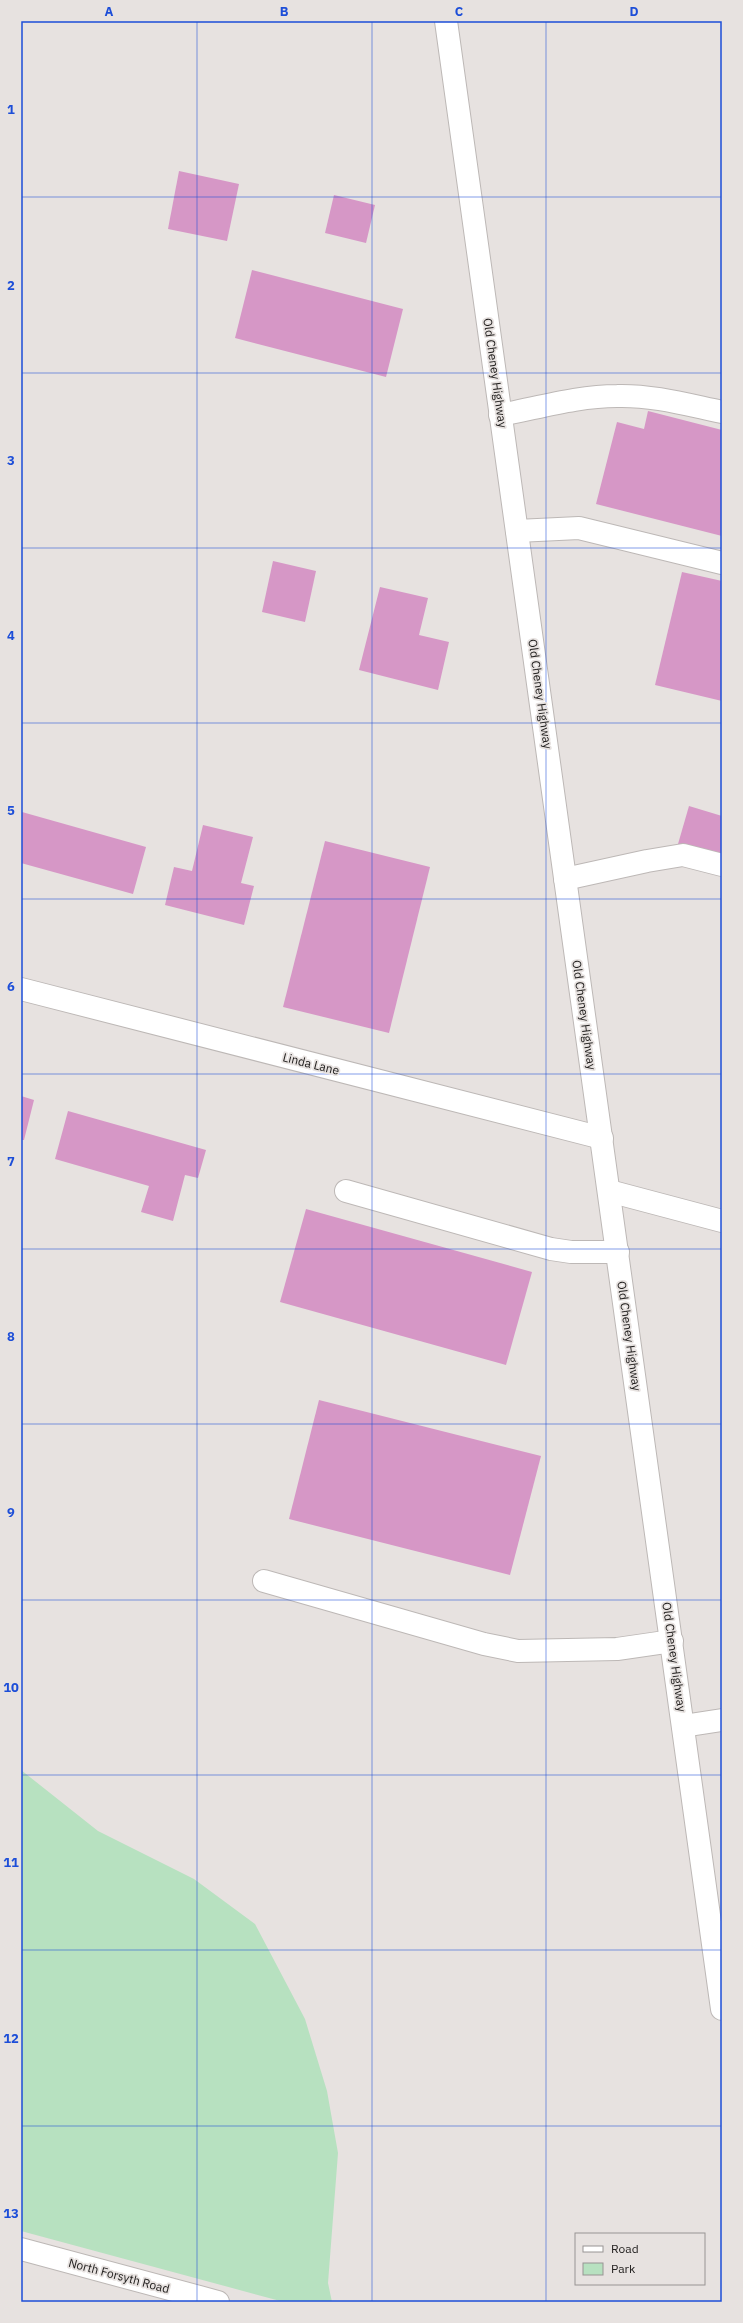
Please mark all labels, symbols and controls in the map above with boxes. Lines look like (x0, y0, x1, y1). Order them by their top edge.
text: A (105, 3, 114, 20)
text: B (280, 3, 289, 20)
text: C (455, 3, 464, 20)
text: D (629, 3, 639, 20)
text: 1 (7, 101, 15, 118)
text: 2 (7, 277, 15, 294)
street label: Old Cheney Highway (480, 317, 511, 429)
text: 3 (7, 452, 15, 469)
text: 4 (7, 627, 15, 644)
street label: Old Cheney Highway (525, 638, 556, 750)
text: 5 (7, 802, 15, 819)
street label: Old Cheney Highway (569, 959, 600, 1071)
text: 6 (7, 978, 15, 995)
street label: Linda Lane (281, 1049, 341, 1078)
text: 7 (7, 1153, 15, 1170)
street label: Old Cheney Highway (614, 1280, 645, 1392)
text: 8 (7, 1328, 15, 1345)
text: 9 (7, 1504, 15, 1521)
street label: Old Cheney Highway (659, 1601, 690, 1713)
text: 10 (3, 1679, 19, 1696)
text: 11 (3, 1854, 19, 1871)
text: 12 (3, 2030, 19, 2047)
text: 13 (3, 2205, 19, 2222)
legend (575, 2233, 705, 2285)
text: Road (611, 2241, 639, 2256)
street label: North Forsyth Road (67, 2255, 171, 2296)
text: Park (611, 2261, 636, 2276)

